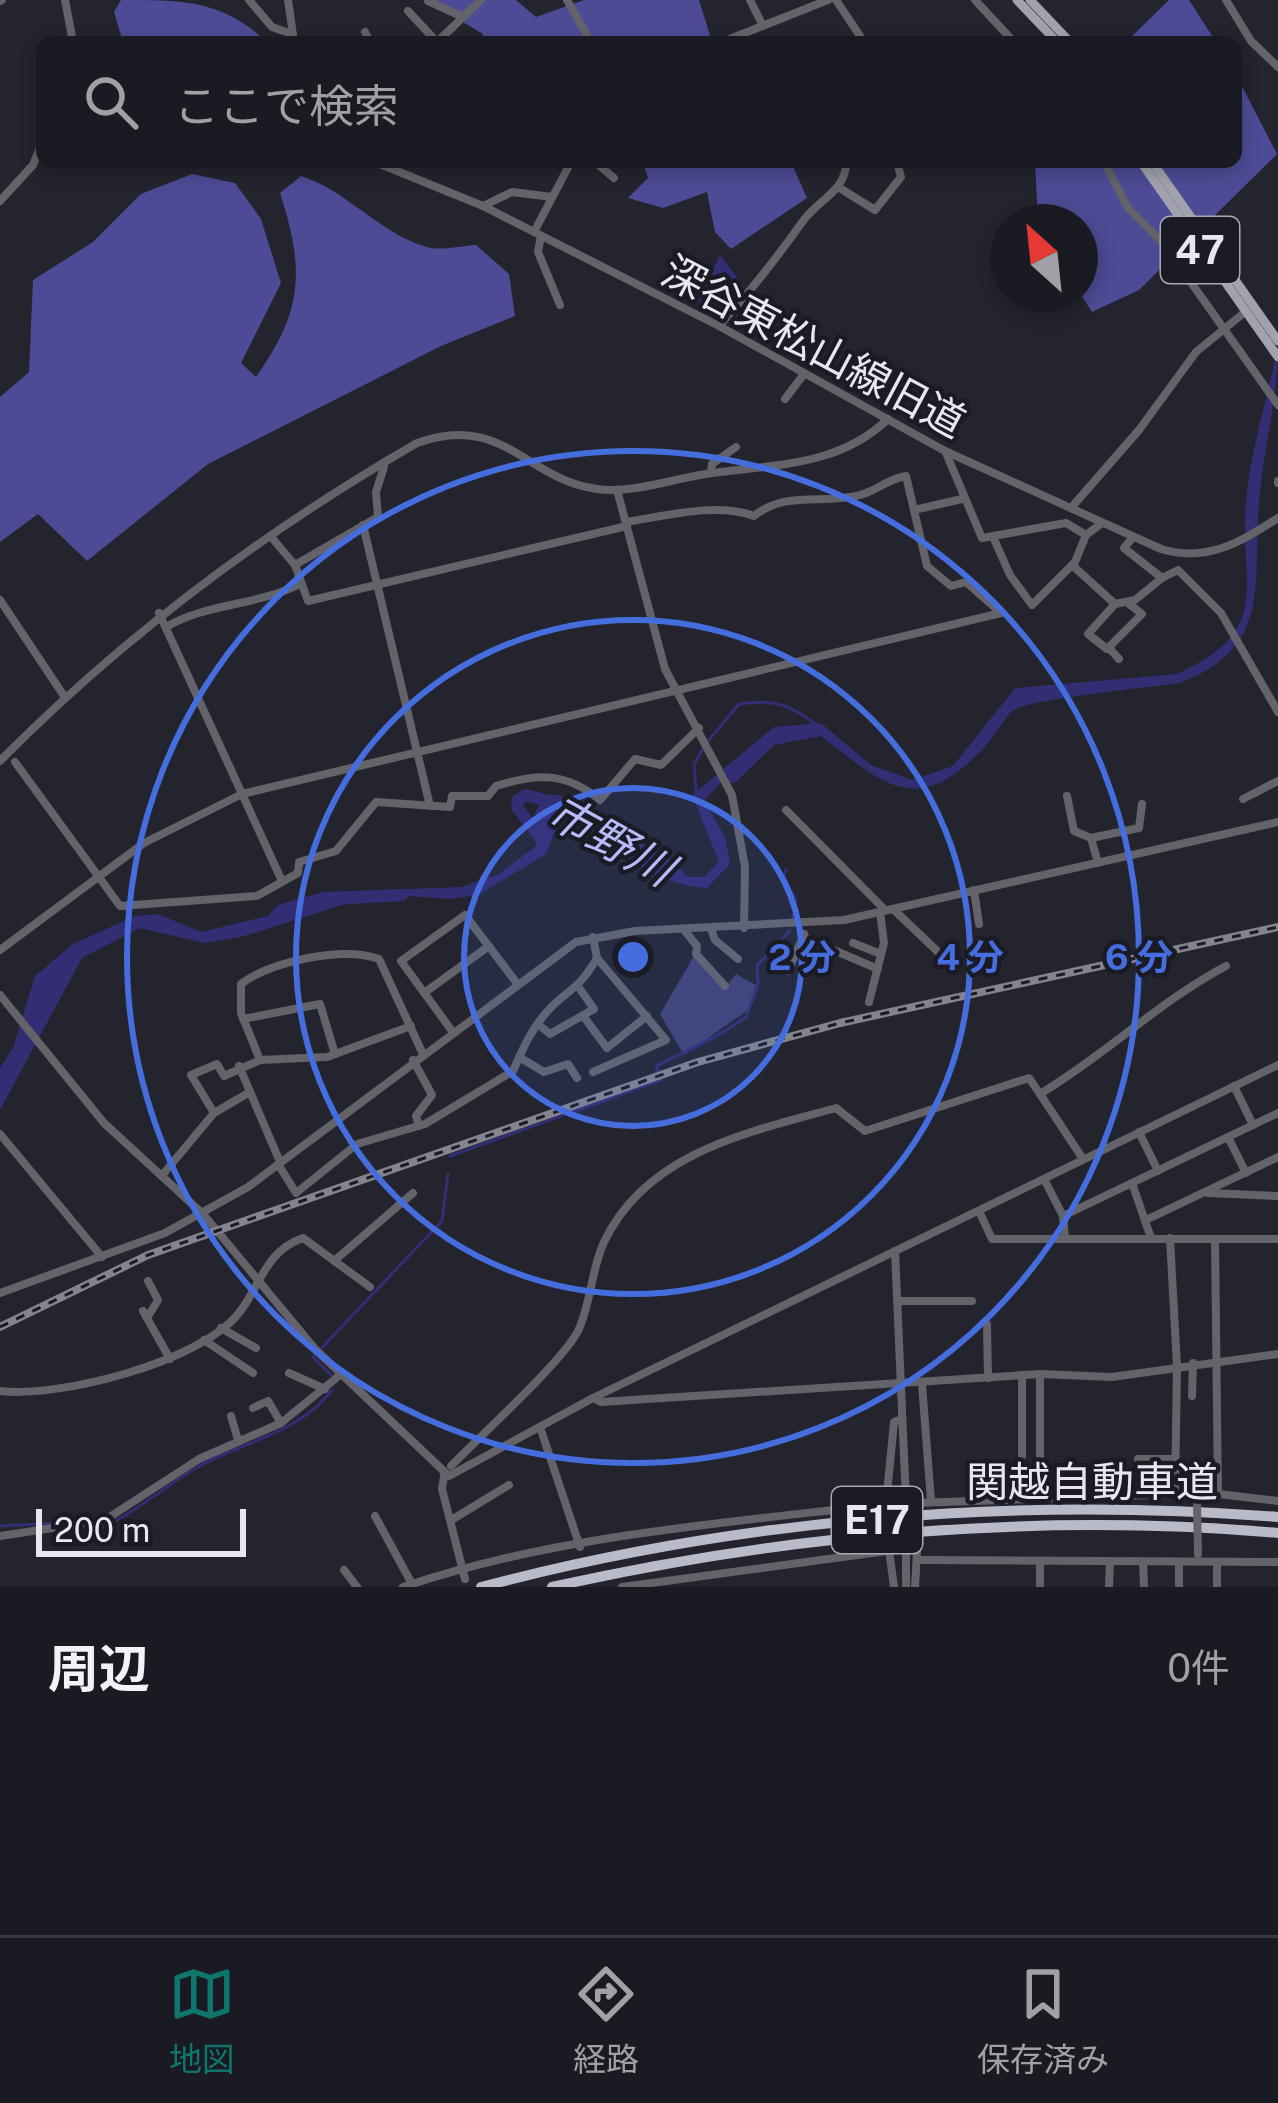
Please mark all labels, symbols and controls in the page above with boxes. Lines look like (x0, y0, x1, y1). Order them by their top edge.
search box (36, 36, 1242, 168)
icon: search (78, 69, 144, 135)
text: ここで検索 (174, 79, 399, 132)
north arrow (990, 204, 1098, 312)
road number: 47 (1161, 217, 1239, 283)
street label: 深谷東松山線旧道 (654, 245, 974, 447)
water label: 市野川 (539, 784, 686, 898)
centre of rings (612, 936, 654, 978)
text: 2 分 (769, 936, 835, 978)
text: 4 分 (936, 936, 1004, 978)
text: 6 分 (1105, 936, 1173, 978)
street label: 関越自動車道 (966, 1457, 1218, 1506)
road number: E17 (832, 1487, 922, 1553)
scale bar (36, 1503, 246, 1556)
text: 200 m (54, 1511, 150, 1549)
text: 周辺 (48, 1639, 150, 1698)
text: 0件 (1167, 1645, 1230, 1691)
tab: 地図 (169, 1961, 235, 2081)
tab: 経路 (573, 1961, 639, 2081)
tab: 保存済み (977, 1961, 1109, 2081)

